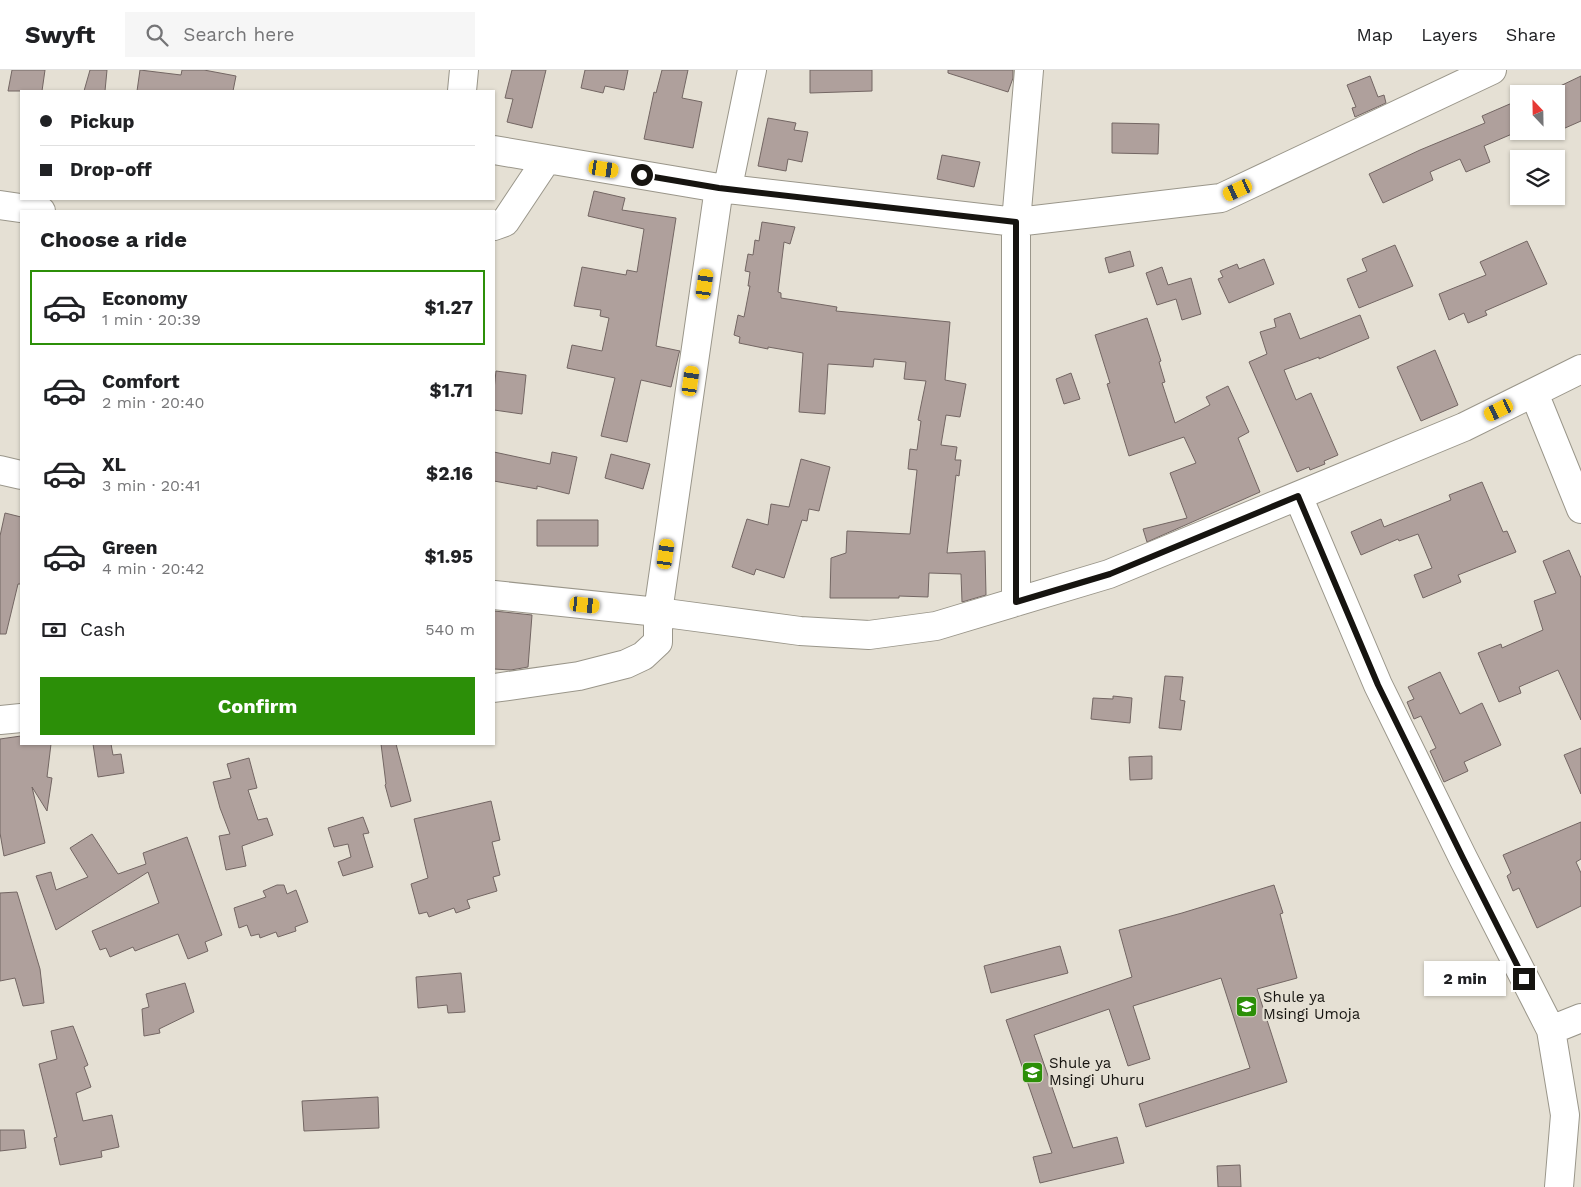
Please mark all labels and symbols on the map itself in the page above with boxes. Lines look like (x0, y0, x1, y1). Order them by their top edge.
north arrow (1510, 85, 1565, 140)
car (588, 159, 619, 179)
route start (631, 164, 653, 186)
car (1221, 177, 1254, 203)
car (695, 268, 714, 300)
car (681, 365, 700, 397)
car (1482, 397, 1515, 423)
car (656, 538, 675, 570)
car (569, 596, 600, 614)
callout: 2 min (1424, 962, 1506, 996)
route end (1513, 968, 1535, 990)
place label: Shule ya Msingi Umoja (1263, 988, 1361, 1023)
school or university icon: Shule ya Msingi Umoja (1235, 994, 1259, 1018)
place label: Shule ya Msingi Uhuru (1049, 1054, 1144, 1089)
school or university icon: Shule ya Msingi Uhuru (1021, 1060, 1045, 1084)

